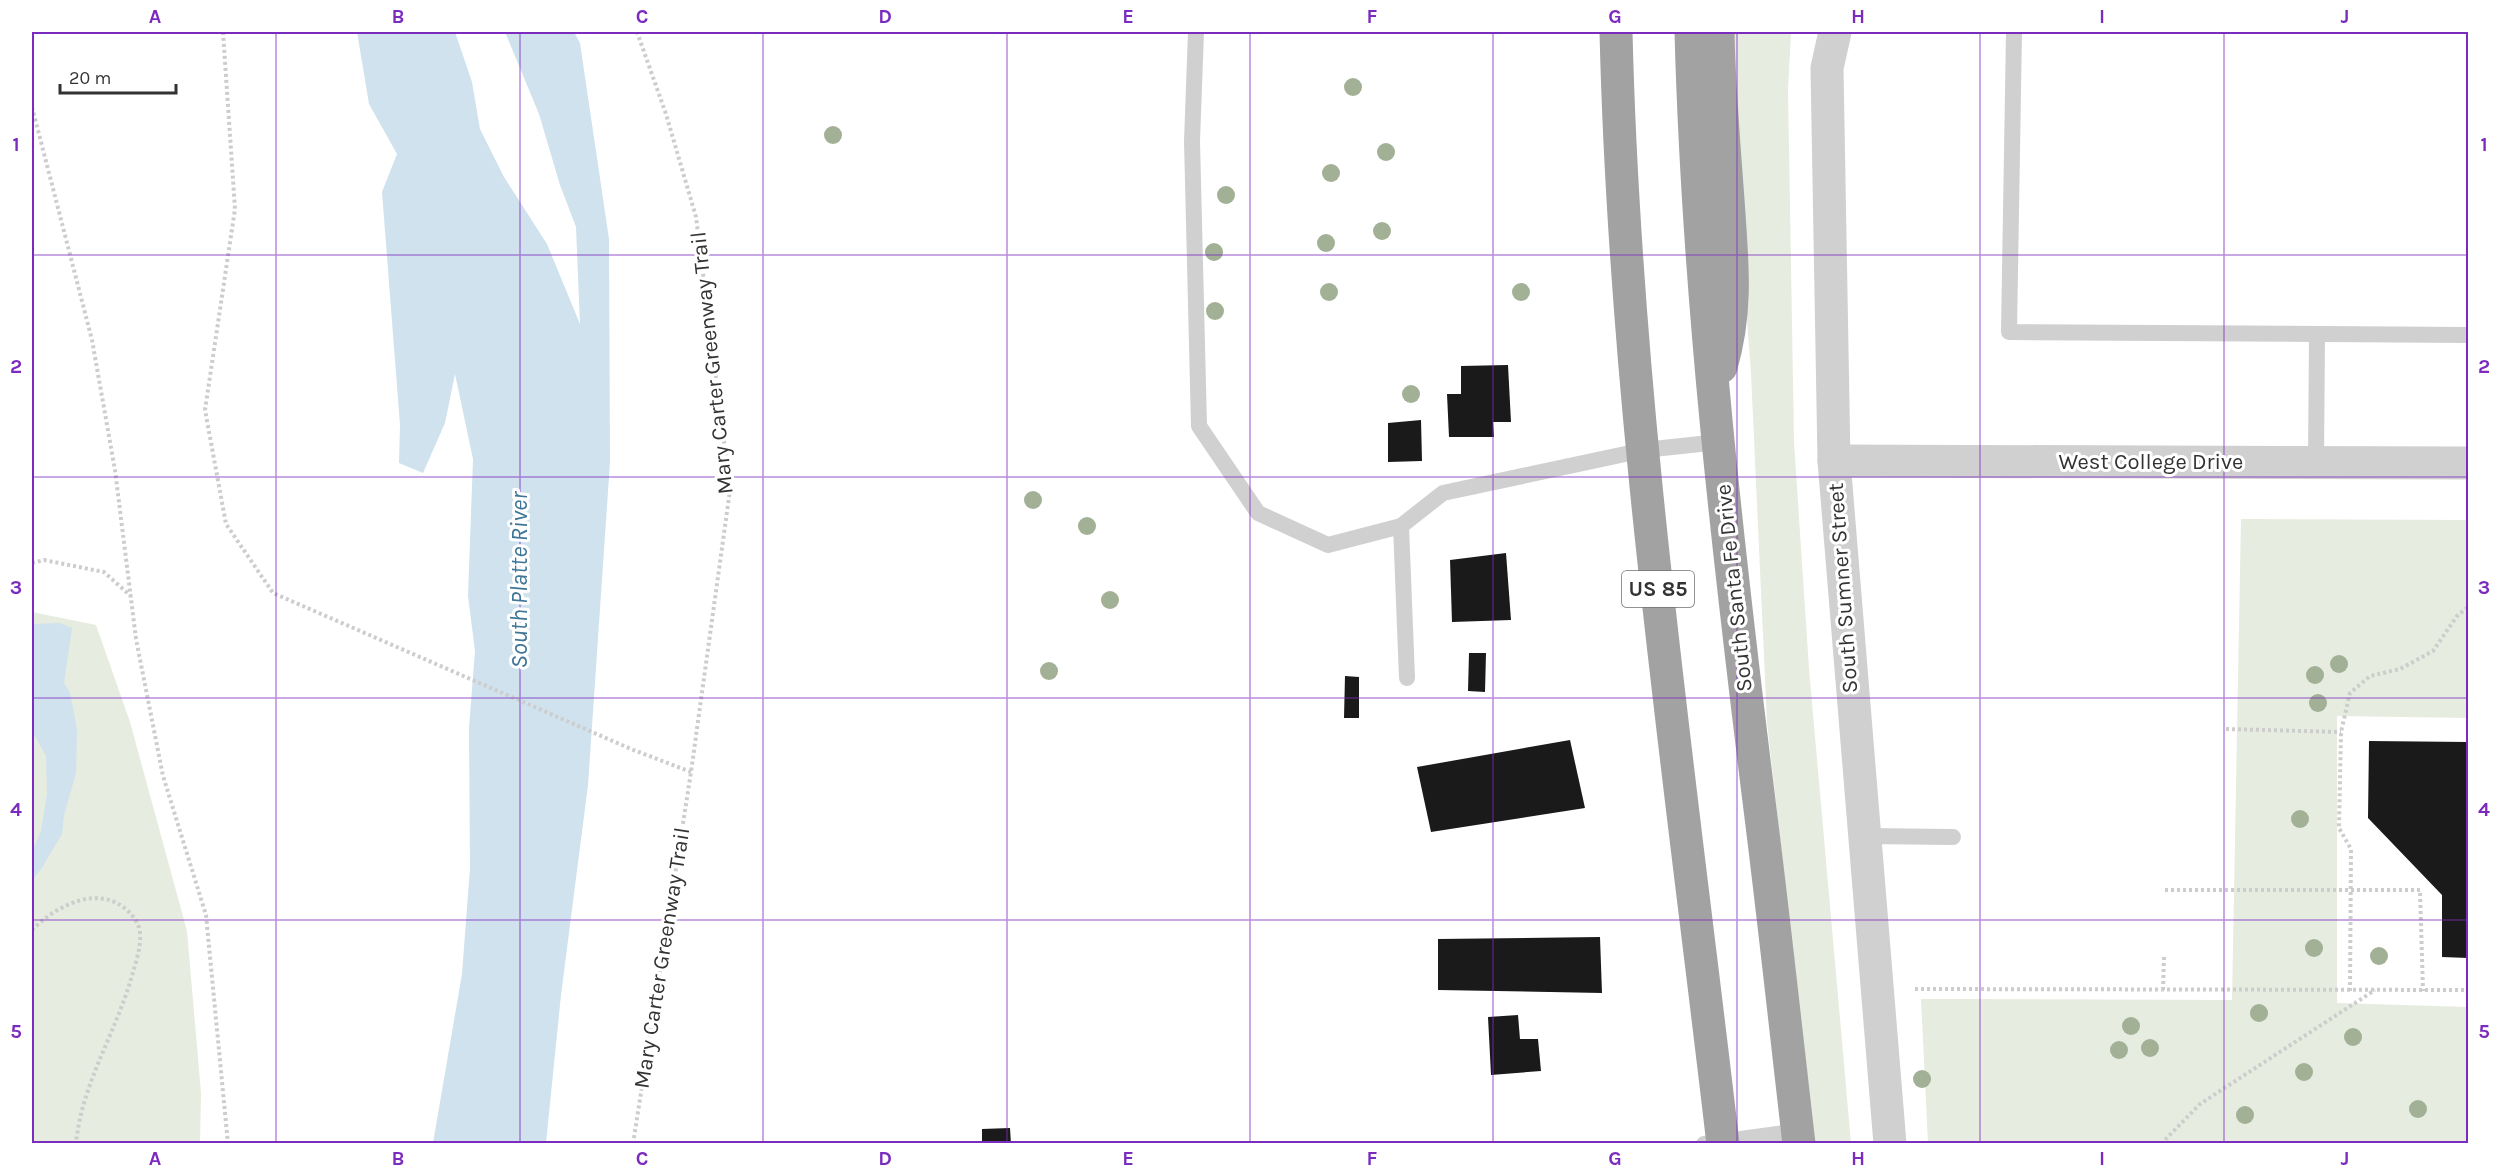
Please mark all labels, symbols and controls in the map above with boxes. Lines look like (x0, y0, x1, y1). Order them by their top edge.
text: A (149, 5, 162, 28)
text: B (392, 5, 404, 28)
text: C (636, 5, 648, 28)
text: D (878, 5, 892, 28)
text: E (1122, 5, 1134, 28)
text: F (1367, 5, 1378, 28)
text: G (1608, 5, 1622, 28)
text: H (1851, 5, 1865, 28)
text: I (2099, 5, 2105, 28)
text: J (2341, 5, 2349, 28)
scale bar (60, 57, 176, 95)
text: 20 m (69, 67, 111, 89)
text: 1 (12, 133, 20, 156)
text: 1 (2480, 133, 2488, 156)
street label: Mary Carter Greenway Trail (685, 230, 739, 496)
text: 2 (10, 355, 22, 378)
text: 2 (2478, 355, 2490, 378)
street label: West College Drive (2059, 449, 2243, 475)
street label: South Sumner Street (1823, 482, 1863, 694)
street label: South Santa Fe Drive (1710, 483, 1758, 693)
water label: South Platte River (505, 491, 533, 668)
road number: US 85 (1622, 571, 1694, 607)
text: 3 (10, 576, 22, 599)
text: 3 (2478, 576, 2490, 599)
text: 4 (10, 798, 22, 821)
text: 4 (2478, 798, 2490, 821)
street label: Mary Carter Greenway Trail (628, 826, 696, 1090)
text: 5 (10, 1020, 22, 1043)
text: 5 (2478, 1020, 2490, 1043)
text: A (149, 1147, 162, 1170)
text: B (392, 1147, 404, 1170)
text: C (636, 1147, 648, 1170)
text: D (878, 1147, 892, 1170)
text: E (1122, 1147, 1134, 1170)
text: F (1367, 1147, 1378, 1170)
text: G (1608, 1147, 1622, 1170)
text: H (1851, 1147, 1865, 1170)
text: I (2099, 1147, 2105, 1170)
text: J (2341, 1147, 2349, 1170)

